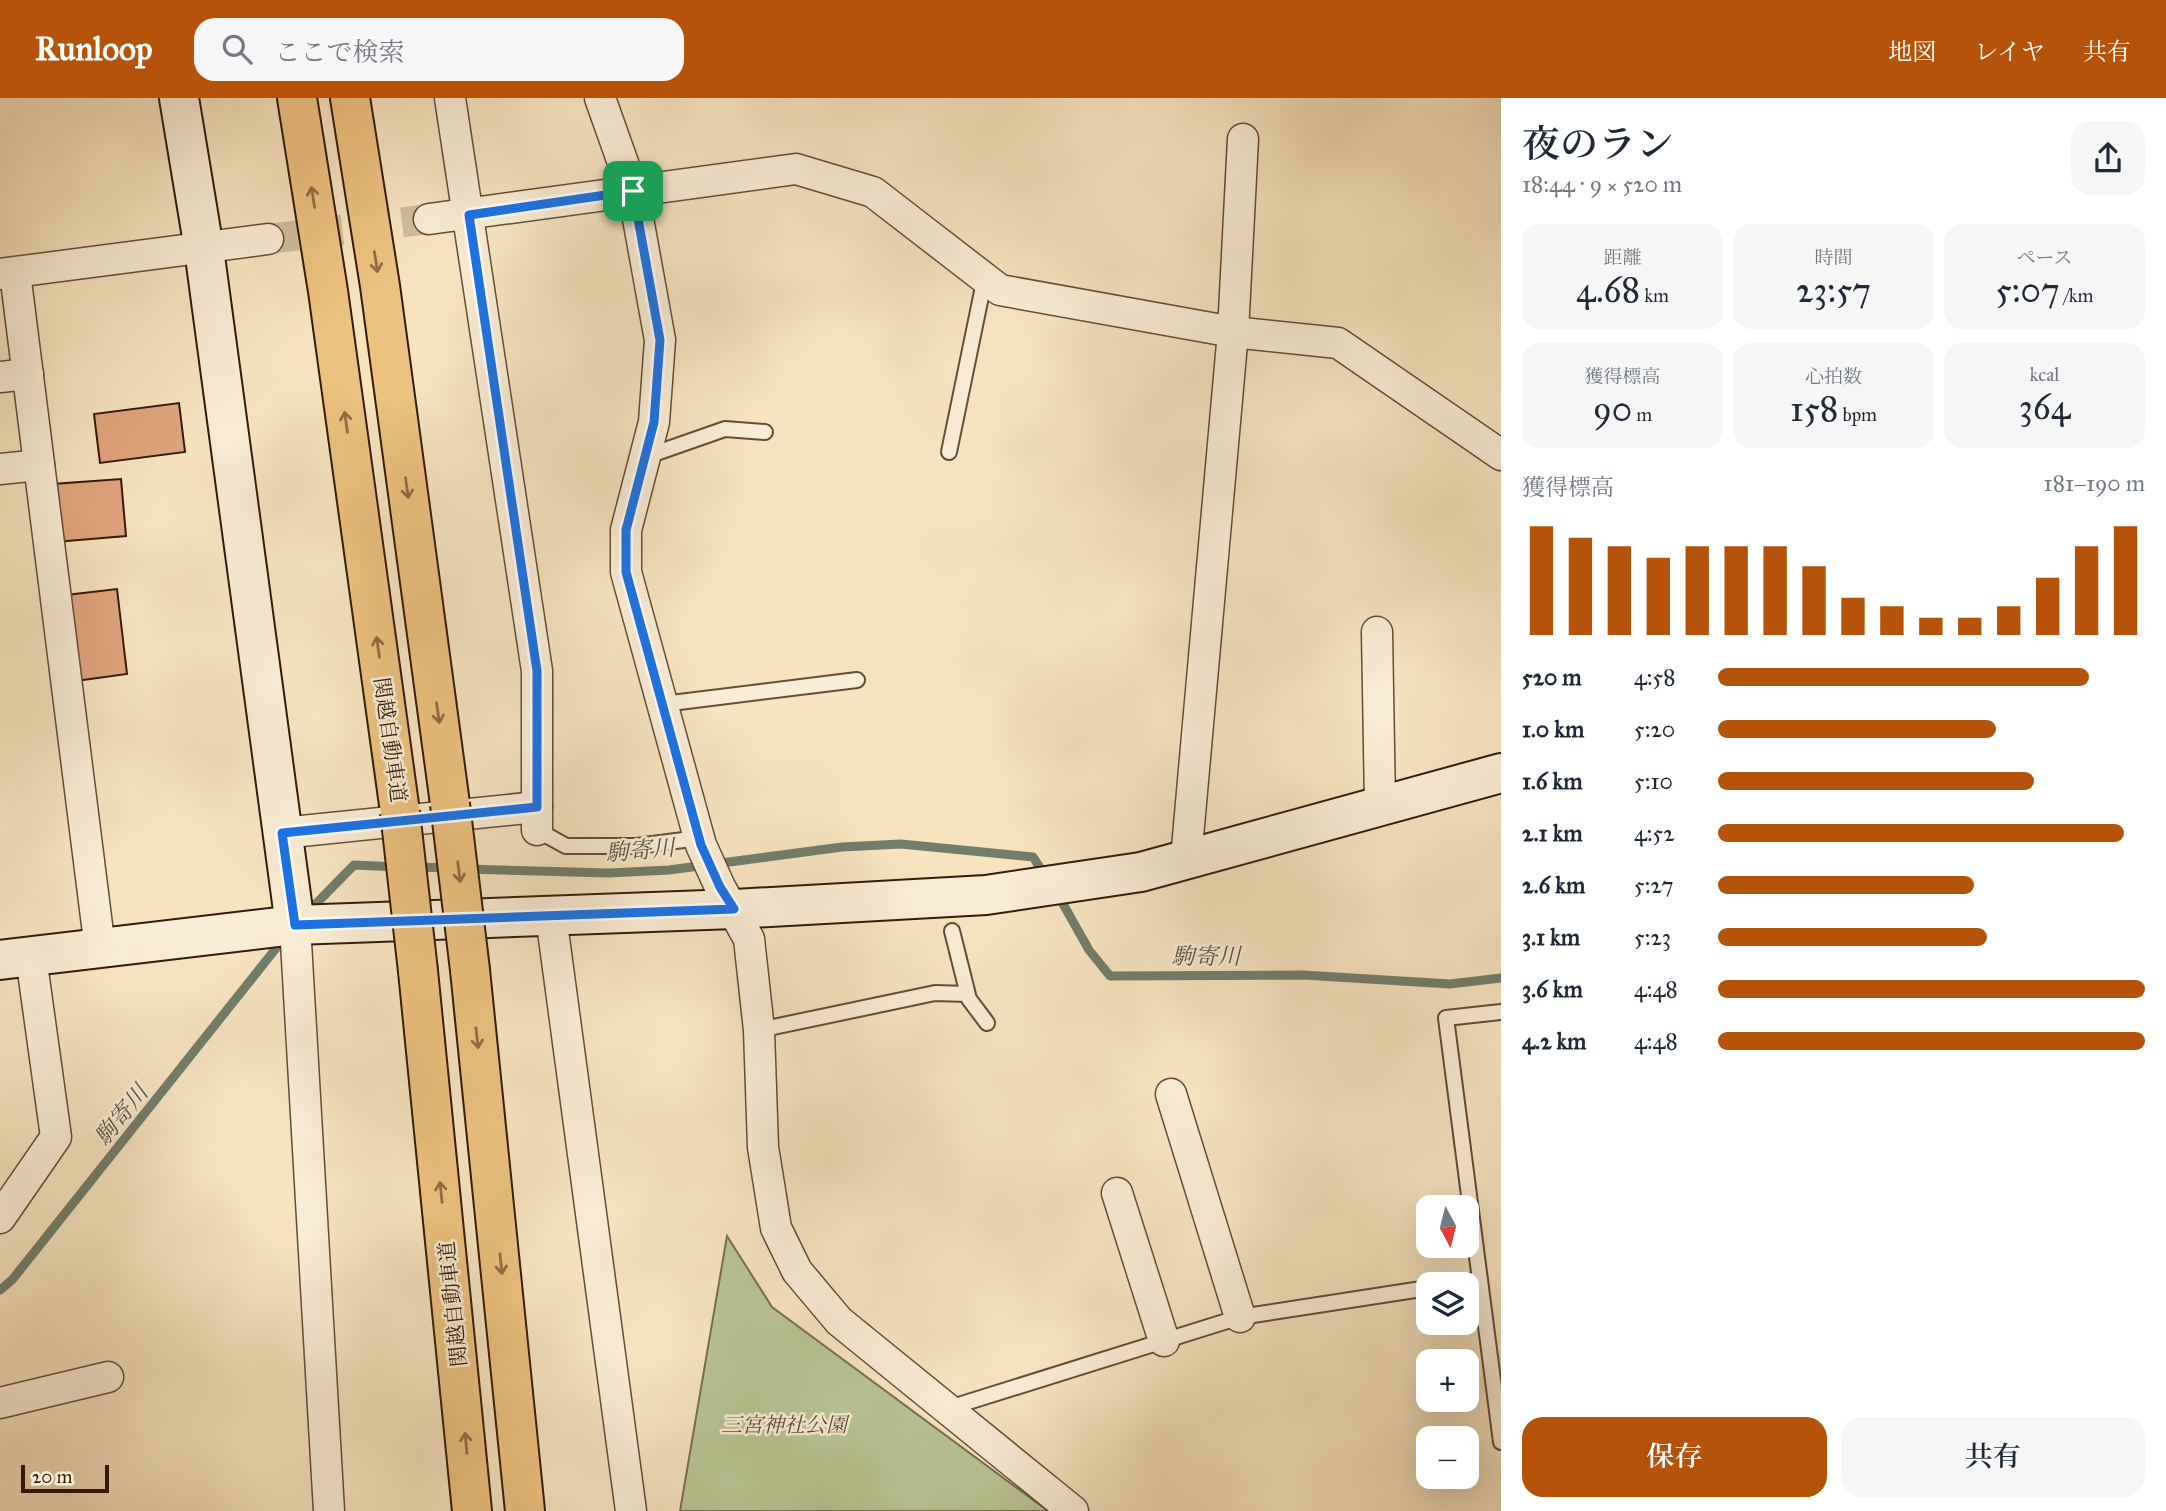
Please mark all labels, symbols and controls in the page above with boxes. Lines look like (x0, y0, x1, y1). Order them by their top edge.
search box (194, 18, 684, 81)
text: Runloop (35, 29, 152, 69)
icon: search (218, 30, 256, 68)
text: ここで検索 (274, 36, 404, 68)
text: 地図 (1888, 37, 1936, 67)
text: レイヤ (1974, 37, 2045, 67)
text: 共有 (2083, 37, 2131, 67)
text: 夜のラン (1522, 121, 1674, 167)
button: share (2071, 121, 2145, 195)
pin (603, 161, 663, 221)
text: 18:44 · 9 × 520 m (1522, 170, 1682, 198)
icon: arrive (614, 172, 652, 210)
one-way arrow (306, 186, 319, 209)
text: 距離 (1603, 246, 1642, 269)
text: 時間 (1814, 246, 1853, 269)
text: ペース (2016, 246, 2073, 269)
one-way arrow (370, 250, 383, 273)
text: 4.68 (1576, 269, 1640, 312)
text: 23:57 (1796, 269, 1871, 312)
text: 5:07 (1995, 269, 2060, 312)
text: km (1640, 284, 1669, 307)
text: /km (2060, 284, 2094, 307)
text: kcal (2030, 363, 2059, 386)
text: 獲得標高 (1584, 365, 1661, 388)
text: 心拍数 (1805, 365, 1862, 388)
text: 364 (2019, 386, 2070, 429)
text: 90 (1593, 388, 1632, 431)
text: 158 (1790, 388, 1838, 431)
text: m (1632, 403, 1652, 426)
text: bpm (1838, 403, 1877, 426)
one-way arrow (340, 411, 353, 434)
text: 181–190 m (2044, 469, 2145, 497)
text: 獲得標高 (1522, 473, 1614, 501)
one-way arrow (401, 476, 414, 498)
one-way arrow (371, 636, 384, 659)
text: 520 m (1522, 663, 1582, 691)
text: 4:58 (1634, 663, 1676, 691)
street label: 関越自動車道 (368, 676, 412, 804)
one-way arrow (432, 701, 445, 724)
text: 1.0 km (1522, 715, 1584, 743)
text: 5:20 (1634, 715, 1675, 743)
text: 1.6 km (1522, 767, 1583, 795)
text: 5:10 (1634, 767, 1673, 795)
text: 2.1 km (1522, 819, 1583, 847)
text: 4:52 (1634, 819, 1675, 847)
water label: 駒寄川 (604, 833, 679, 867)
one-way arrow (452, 860, 465, 883)
text: 2.6 km (1522, 871, 1585, 899)
text: 5:27 (1634, 871, 1674, 899)
text: 3.1 km (1522, 923, 1580, 951)
text: 5:23 (1634, 923, 1671, 951)
water label: 駒寄川 (1172, 942, 1244, 970)
text: 3.6 km (1522, 975, 1583, 1003)
text: 4:48 (1634, 975, 1678, 1003)
one-way arrow (471, 1026, 484, 1049)
text: 4.2 km (1522, 1027, 1586, 1055)
text: 4:48 (1634, 1027, 1678, 1055)
water label: 駒寄川 (88, 1077, 155, 1151)
one-way arrow (434, 1181, 447, 1204)
north arrow (1416, 1195, 1479, 1258)
map controls (1416, 1195, 1479, 1489)
street label: 関越自動車道 (433, 1240, 473, 1368)
one-way arrow (495, 1252, 508, 1275)
button: layers (1416, 1272, 1479, 1335)
button: + (1416, 1349, 1479, 1412)
park label: 三宮神社公園 (721, 1412, 850, 1438)
button: 保存 (1522, 1417, 1827, 1497)
button: 共有 (1841, 1417, 2145, 1497)
button: − (1416, 1426, 1479, 1489)
one-way arrow (459, 1432, 472, 1455)
scale bar (21, 1462, 108, 1494)
text: 20 m (32, 1465, 73, 1488)

